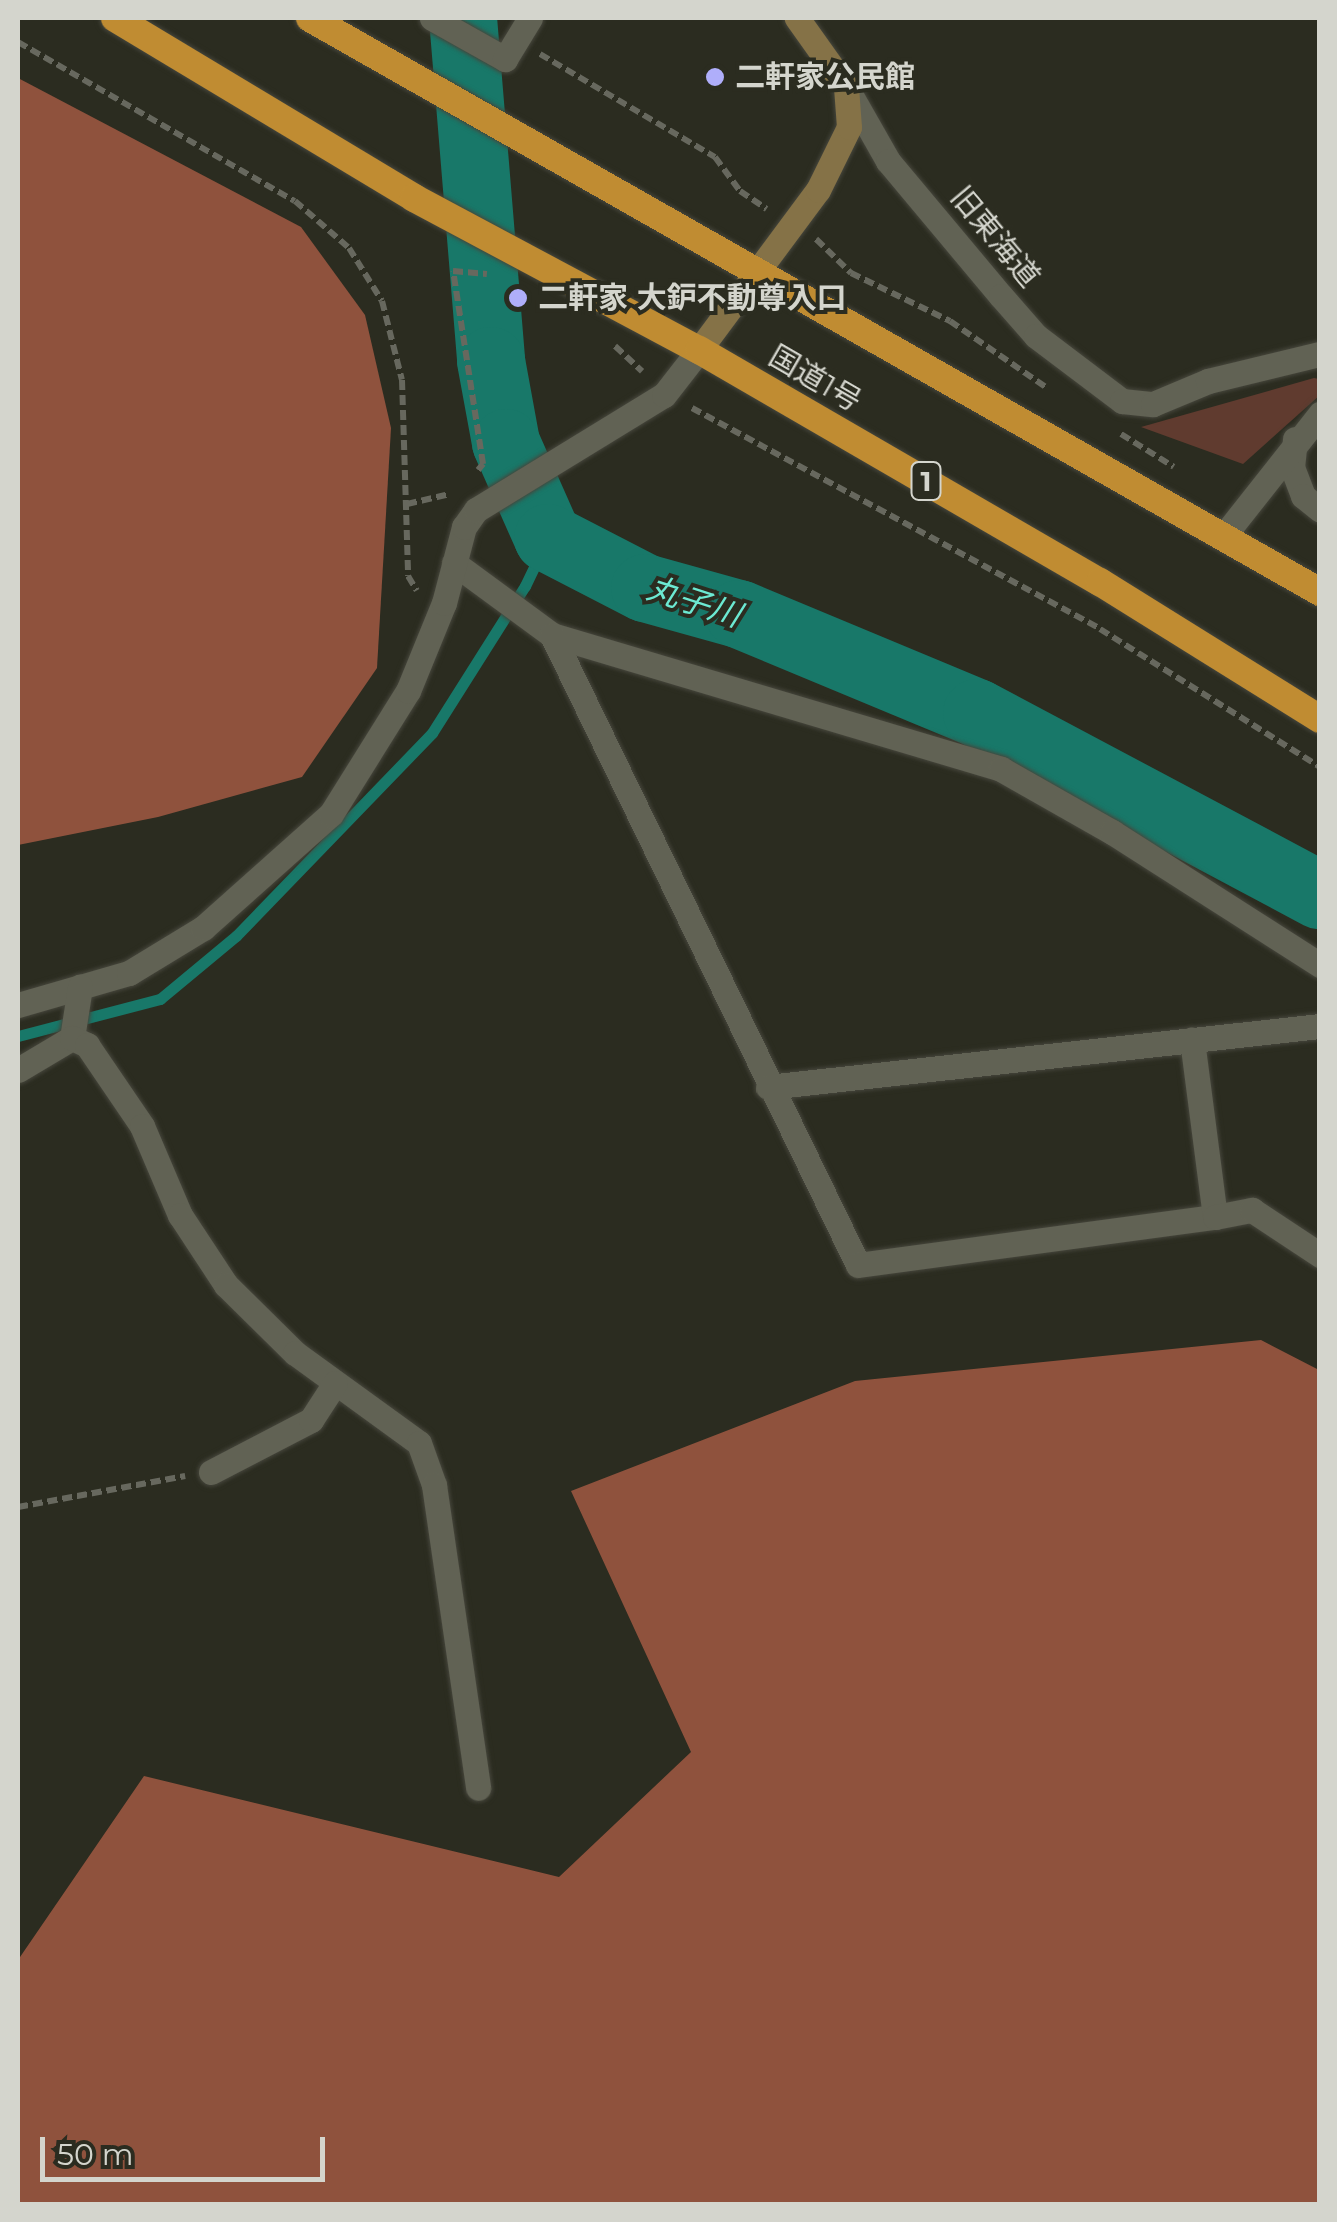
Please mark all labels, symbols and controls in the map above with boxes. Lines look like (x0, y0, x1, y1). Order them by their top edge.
place label: 二軒家公民館 (735, 59, 915, 95)
marker: 二軒家公民館 (704, 66, 726, 88)
street label: 旧東海道 (943, 179, 1047, 295)
place label: 二軒家 大鈩不動尊入口 (538, 280, 846, 316)
marker: 二軒家 大鈩不動尊入口 (507, 287, 529, 309)
street label: 国道1号 (762, 338, 868, 420)
road number: 1 (908, 458, 944, 504)
water label: 丸子川 (642, 569, 746, 635)
scale bar (45, 2117, 330, 2179)
text: 50 m (57, 2136, 134, 2173)

